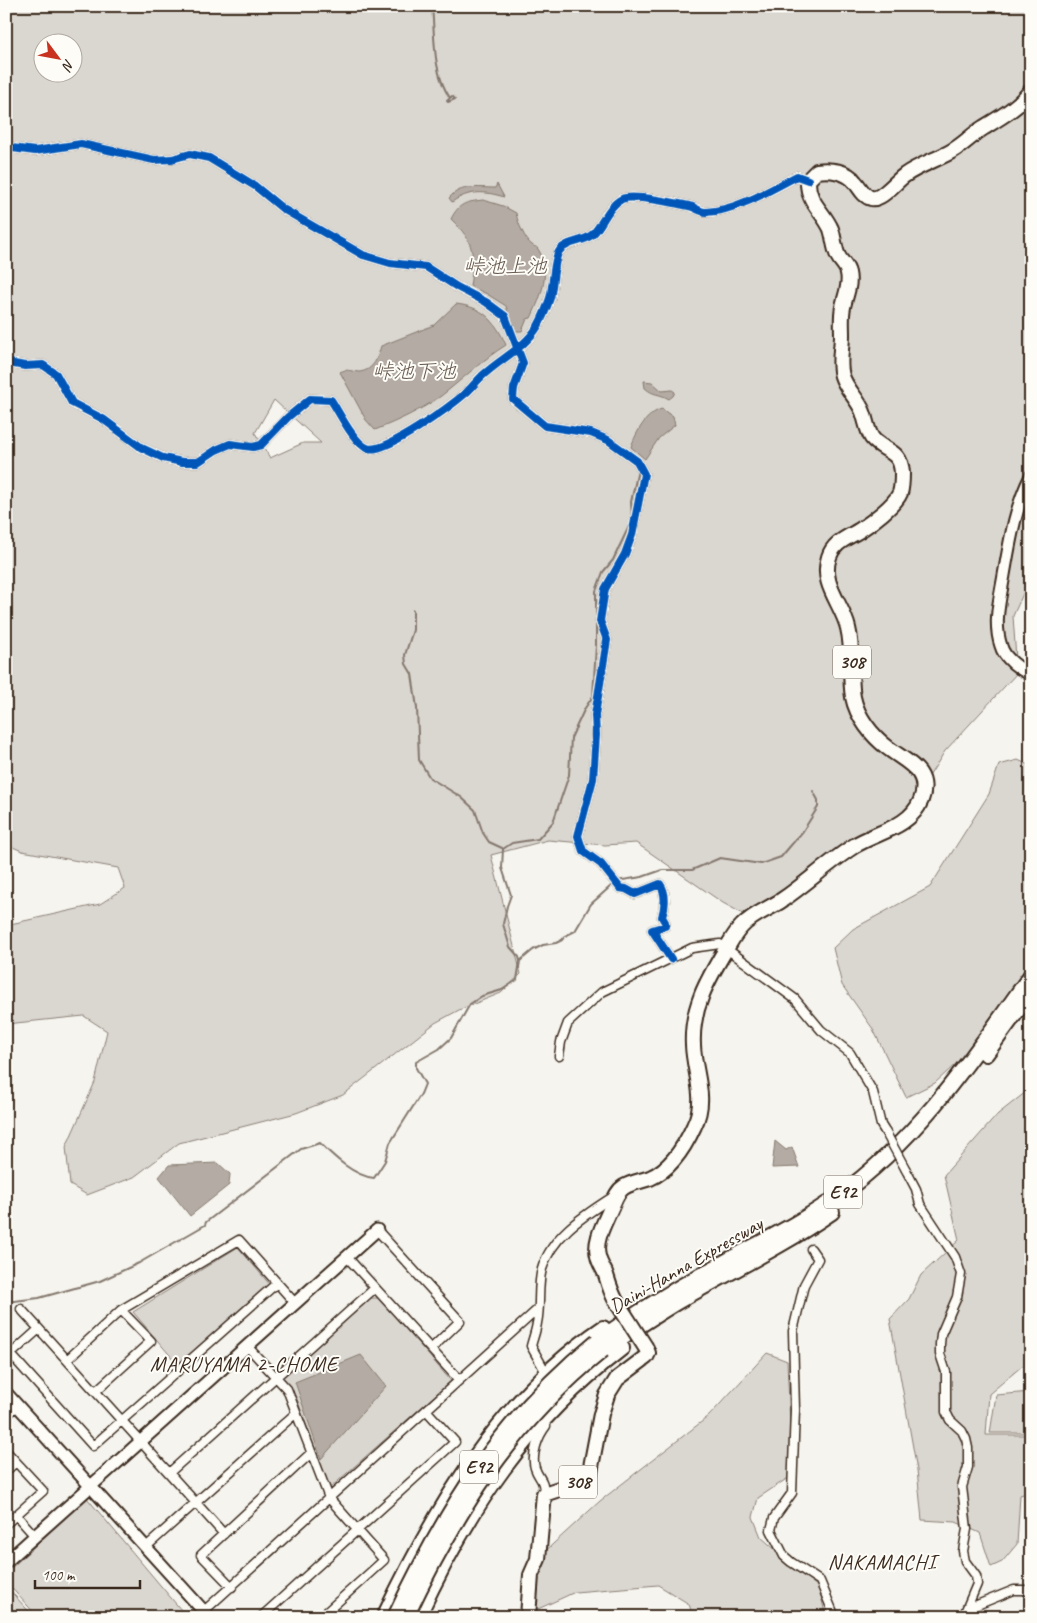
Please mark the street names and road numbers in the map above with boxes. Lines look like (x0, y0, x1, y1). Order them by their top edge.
road number: 308 (833, 646, 871, 679)
road number: E92 (824, 1176, 862, 1208)
street label: Daini-Hanna Expressway (605, 1210, 769, 1319)
road number: E92 (460, 1450, 498, 1484)
road number: 308 (559, 1465, 597, 1498)

